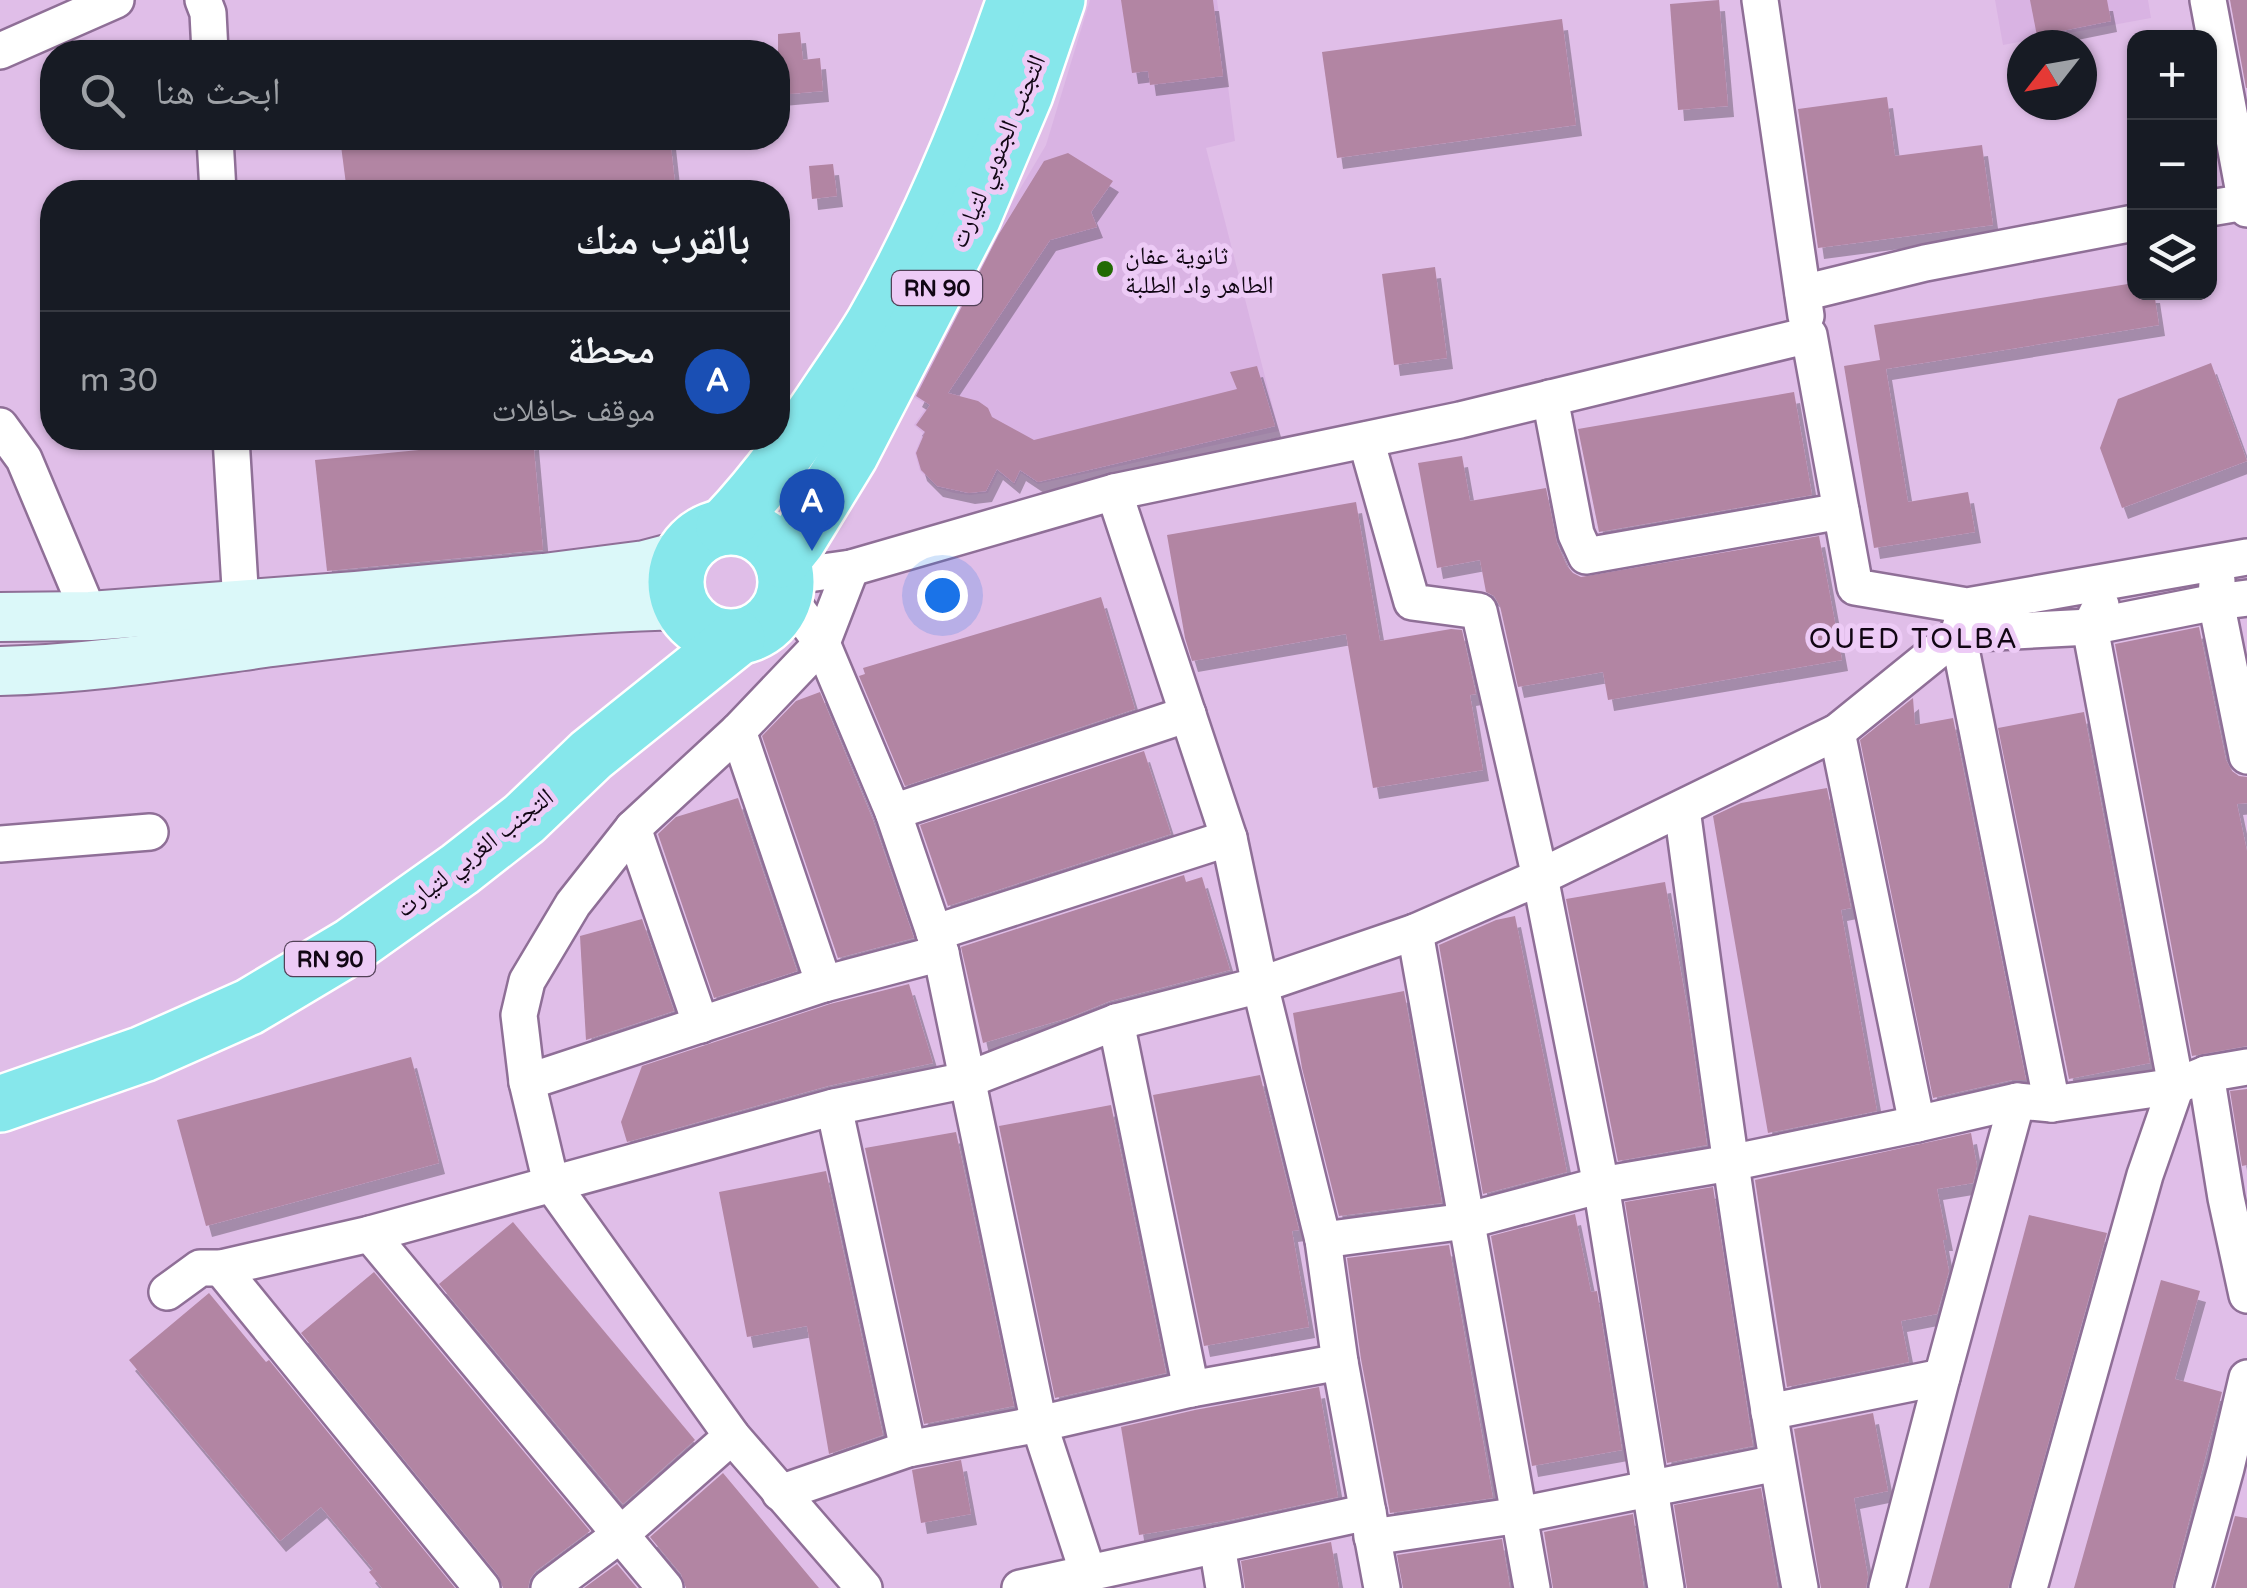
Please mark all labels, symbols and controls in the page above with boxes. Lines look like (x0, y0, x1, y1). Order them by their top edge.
north arrow (2007, 30, 2097, 120)
map controls (2127, 30, 2217, 300)
button: + (2127, 30, 2217, 120)
search box (40, 40, 790, 150)
street label: التجنب الجنوبي لتيارت (944, 50, 1056, 254)
icon: search (75, 68, 130, 123)
text: ابحث هنا (155, 69, 281, 115)
button: − (2127, 120, 2217, 210)
button: layers (2127, 210, 2217, 300)
text: بالقرب منك (575, 215, 750, 266)
place label: ثانوية عفان الطاهر واد الطلبة (1125, 241, 1274, 300)
marker: ثانوية عفان الطاهر واد الطلبة (1094, 258, 1116, 280)
road number: RN 90 (892, 271, 982, 305)
text: محطة (568, 328, 655, 374)
text: 30 m (80, 362, 158, 400)
text: A (706, 362, 729, 400)
text: موقف حافلات (491, 392, 655, 430)
pin: A (780, 468, 844, 551)
your location (917, 570, 968, 621)
district label: OUED TOLBA (1809, 622, 2019, 656)
street label: التجنب الغربي لتيارت (390, 782, 562, 927)
road number: RN 90 (285, 942, 375, 976)

